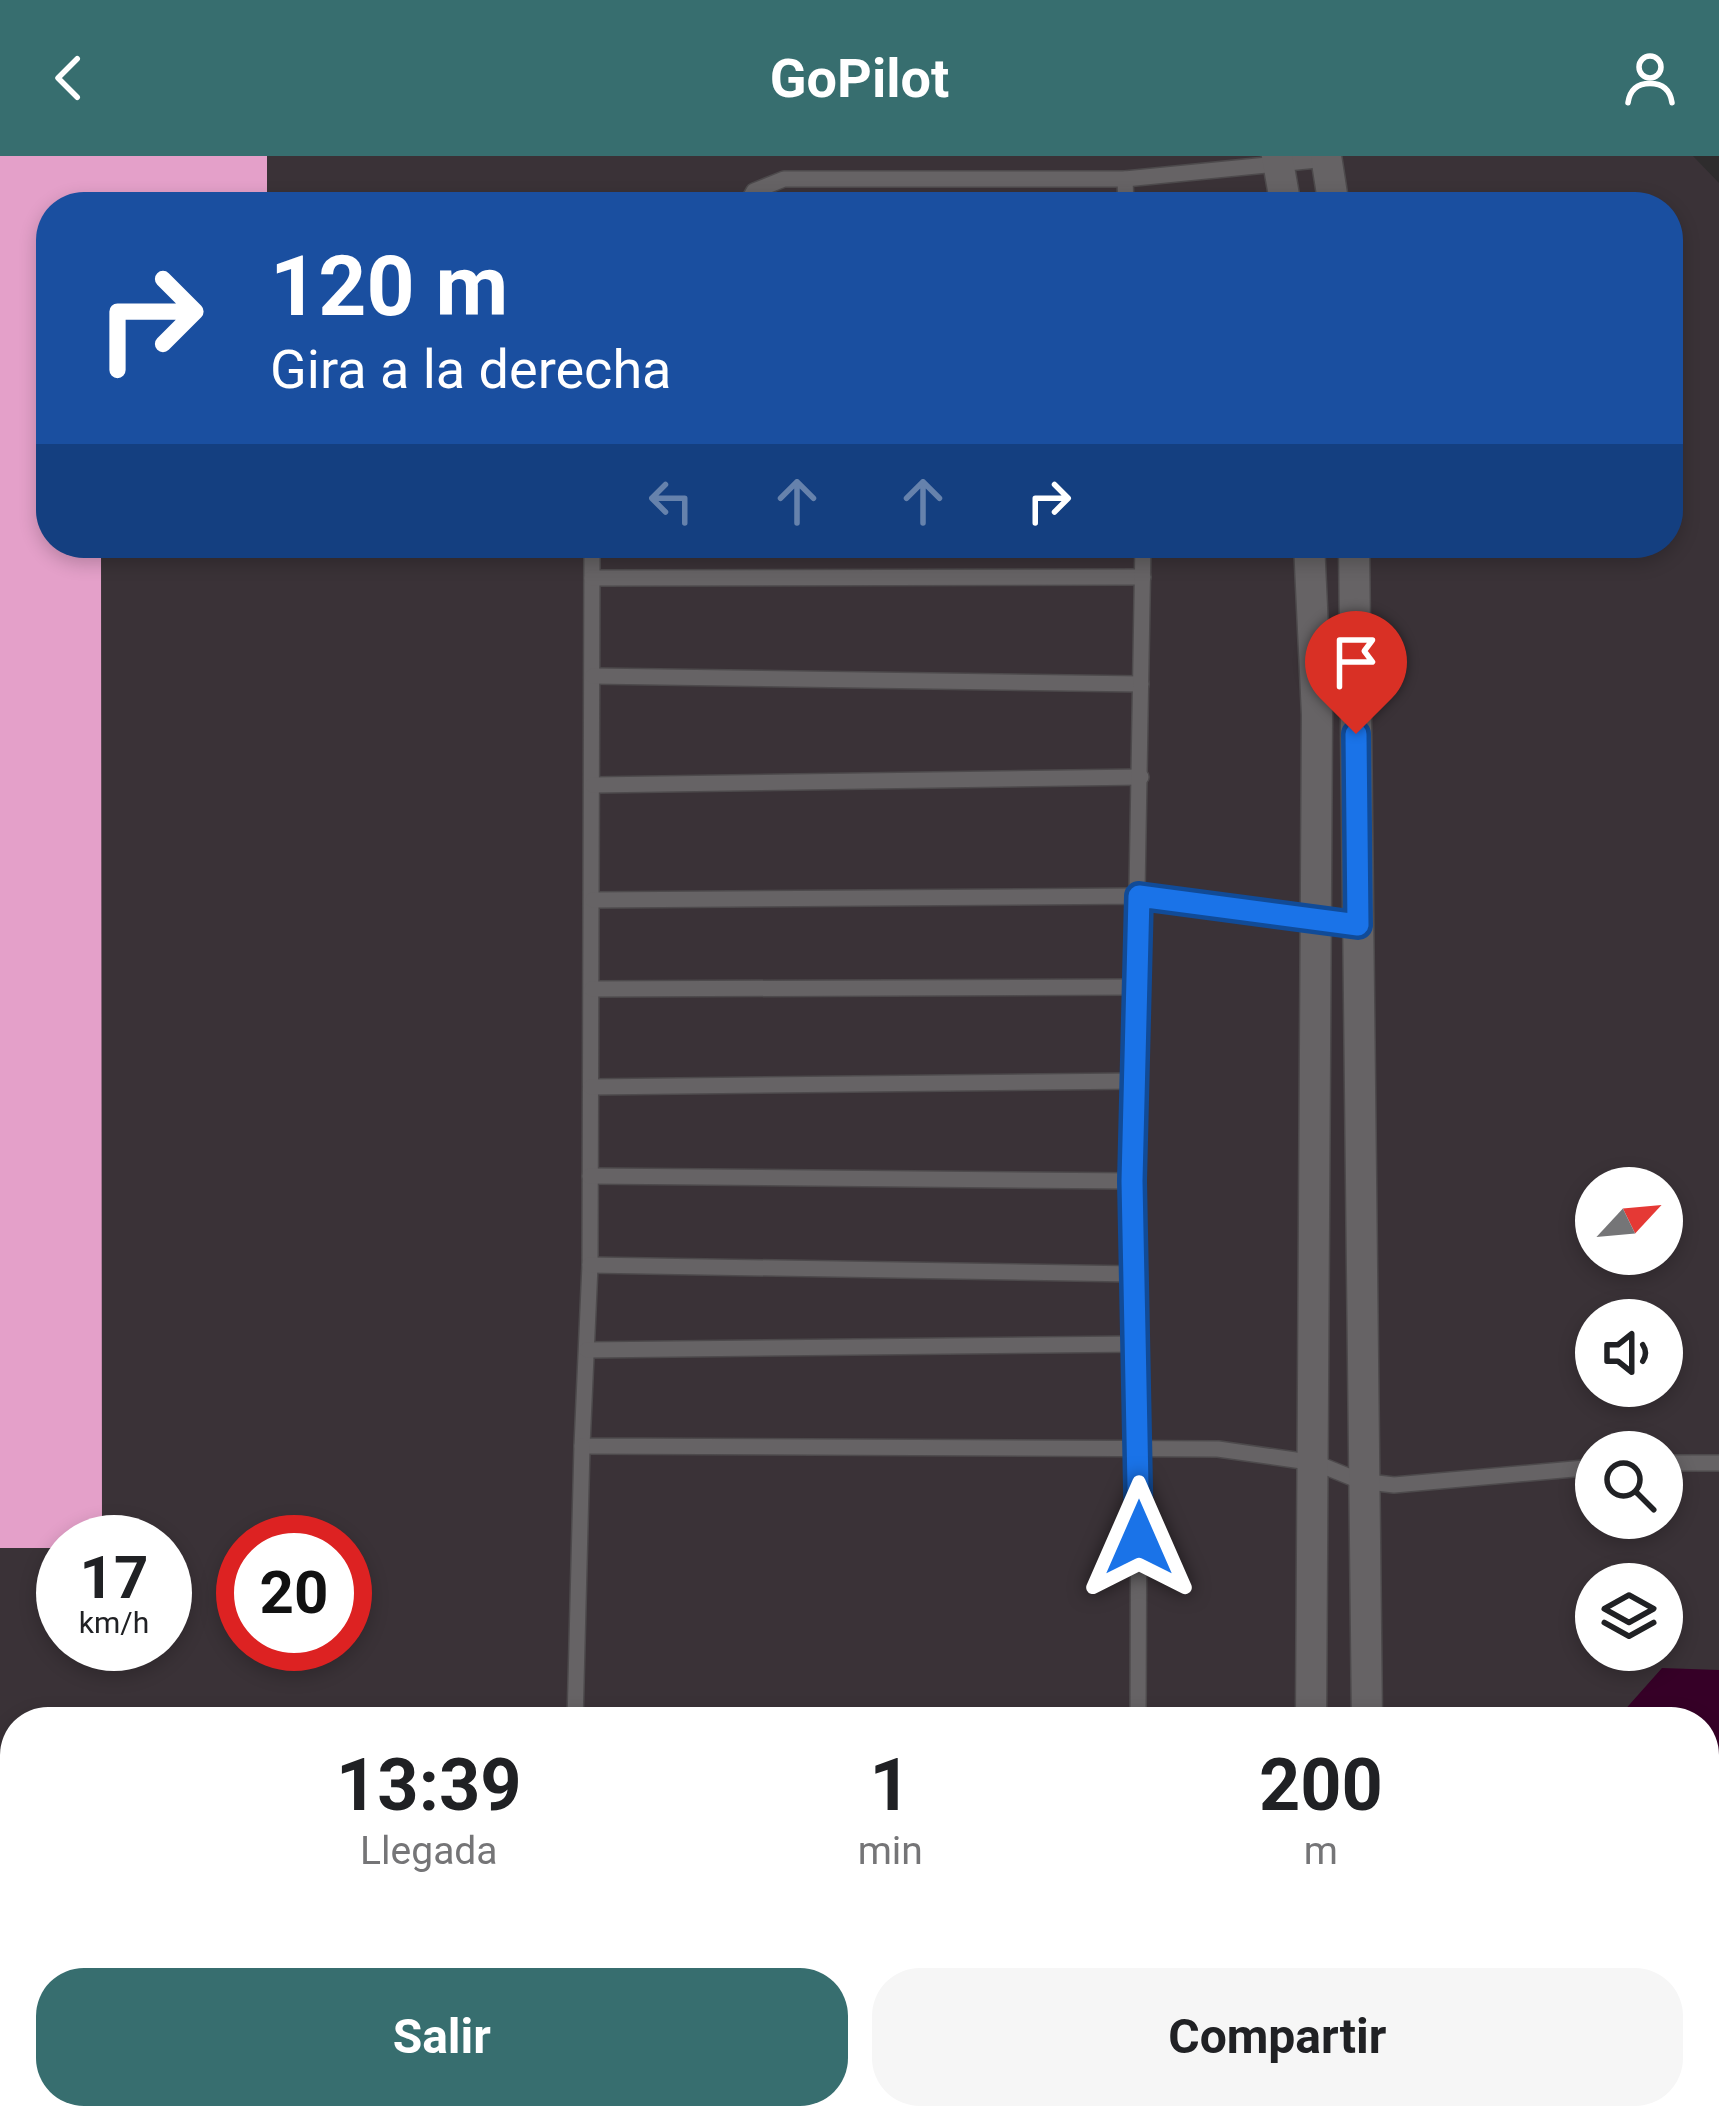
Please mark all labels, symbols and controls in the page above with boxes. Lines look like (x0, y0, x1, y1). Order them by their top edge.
icon: back (36, 45, 102, 111)
icon: person (1617, 45, 1683, 111)
text: GoPilot (770, 47, 949, 110)
text: 120 m (270, 237, 508, 336)
icon: right (72, 240, 228, 396)
text: Gira a la derecha (270, 338, 672, 401)
icon: left (638, 468, 704, 534)
icon: ahead (764, 468, 830, 534)
icon: ahead (890, 468, 956, 534)
icon: right (1016, 468, 1082, 534)
pin (1305, 611, 1407, 734)
icon: arrive (1323, 629, 1389, 695)
north arrow (1575, 1167, 1683, 1275)
map controls (1575, 1167, 1683, 1671)
button: sound (1575, 1299, 1683, 1407)
button: search (1575, 1431, 1683, 1539)
position arrow (1076, 1475, 1202, 1601)
speed limit sign: 20 (216, 1515, 372, 1671)
text: 17 (80, 1542, 148, 1613)
button: layers (1575, 1563, 1683, 1671)
text: km/h (79, 1605, 149, 1640)
text: 13:39 (336, 1743, 522, 1828)
text: 1 (870, 1743, 911, 1828)
text: 200 (1259, 1743, 1383, 1828)
text: Llegada (360, 1828, 498, 1874)
text: min (858, 1828, 923, 1874)
text: m (1304, 1828, 1338, 1874)
button: Salir (36, 1968, 848, 2106)
button: Compartir (872, 1968, 1683, 2106)

